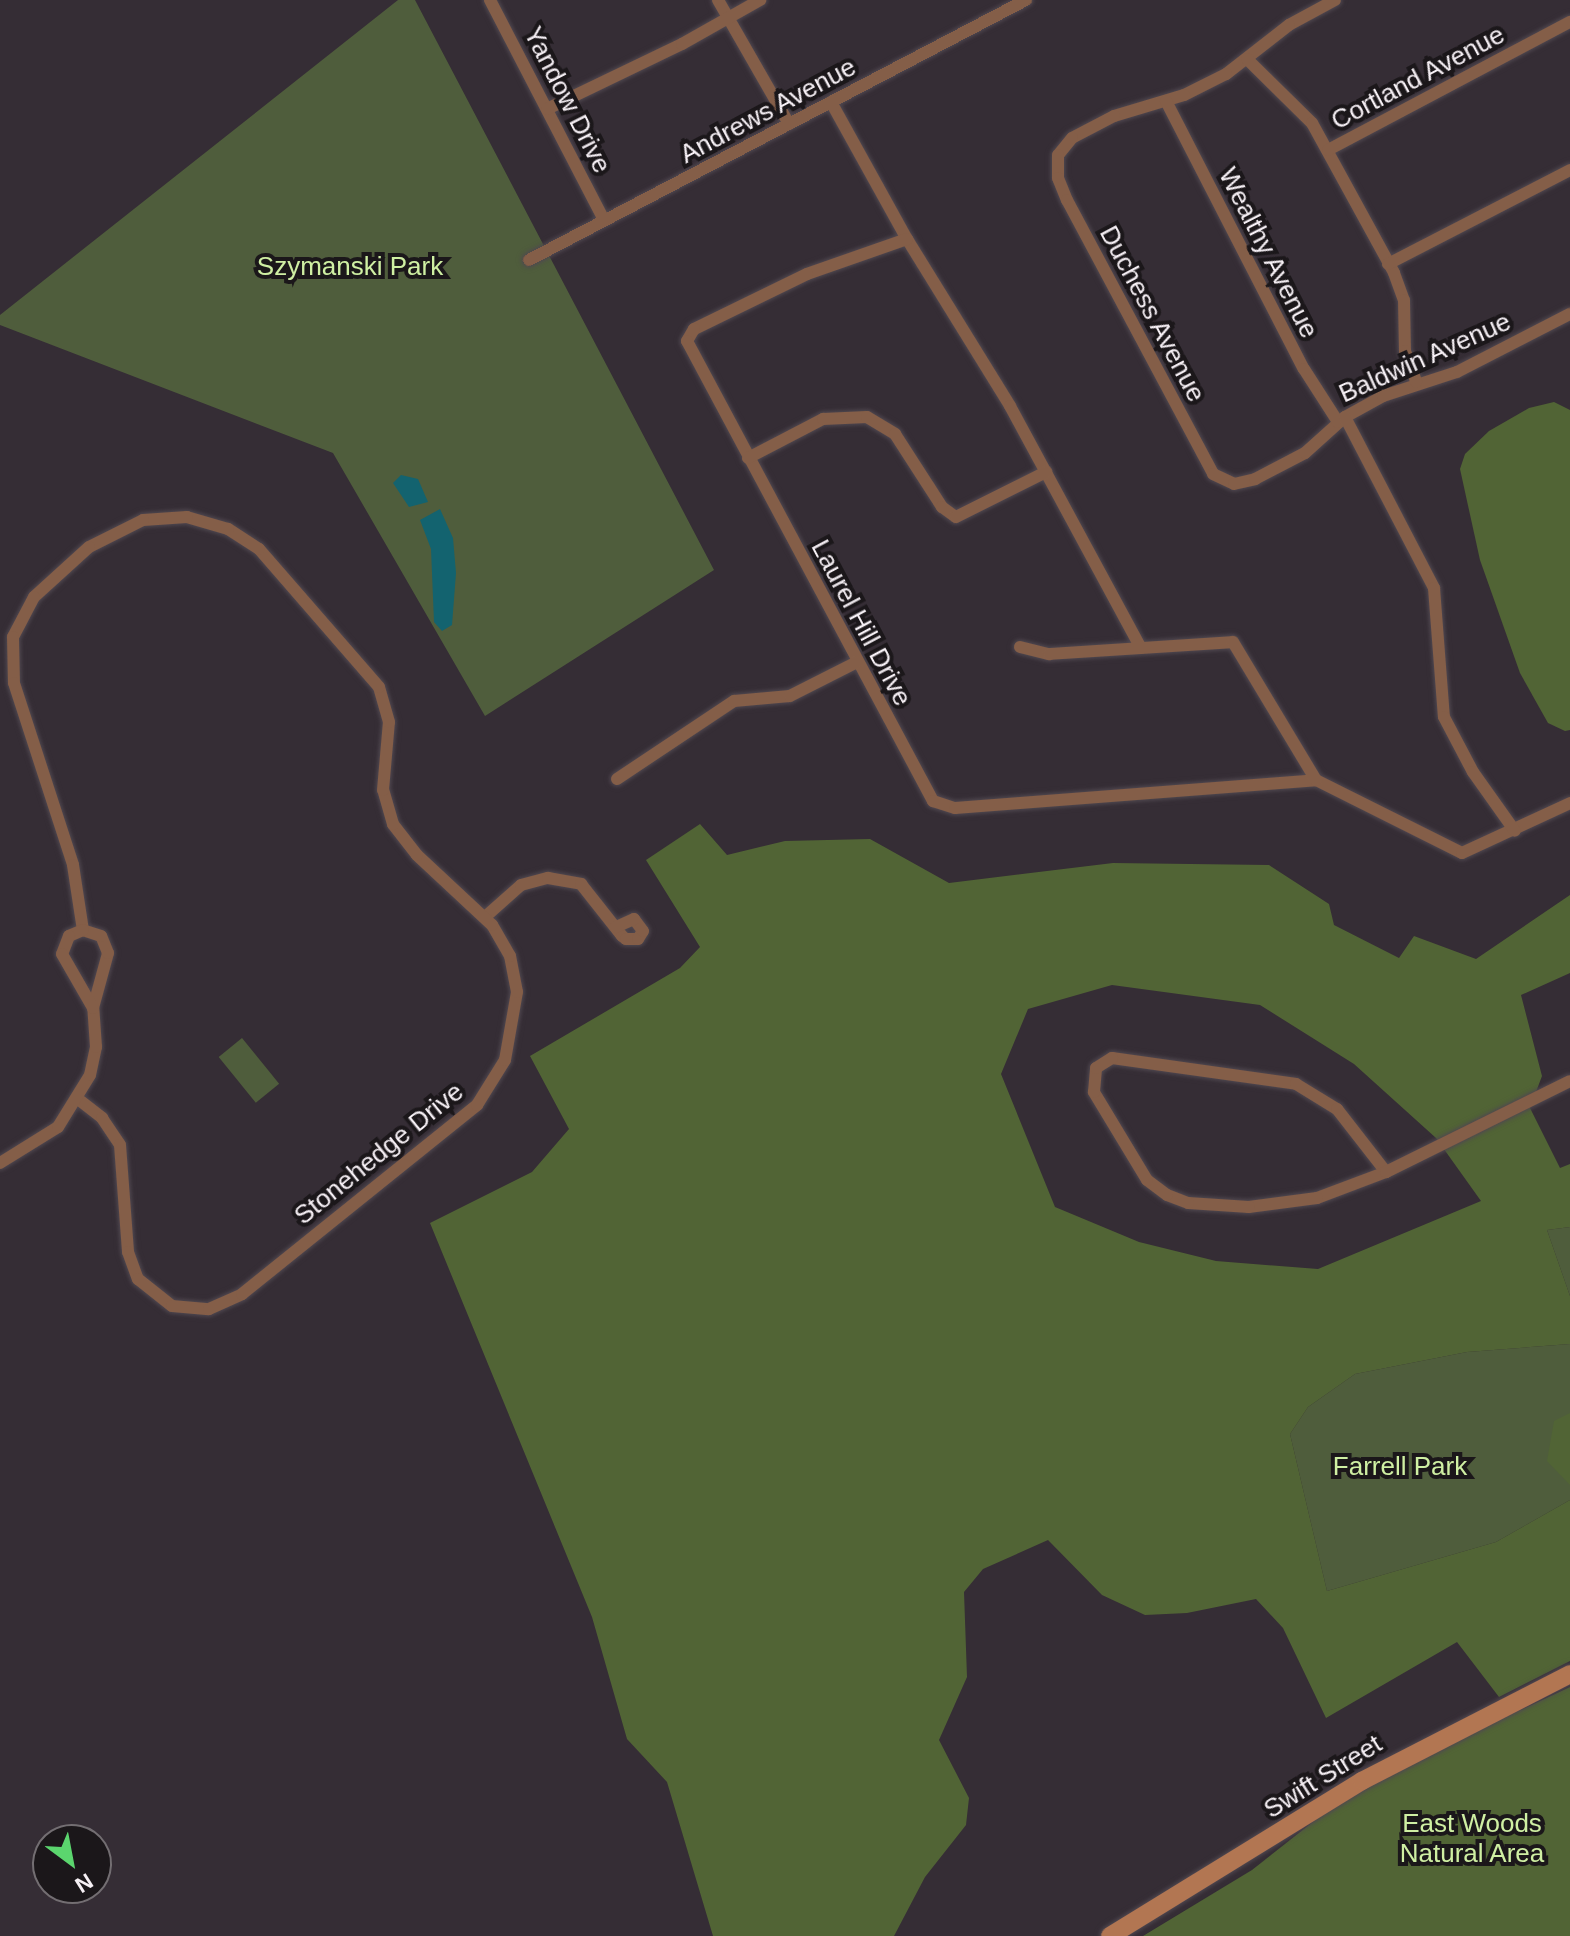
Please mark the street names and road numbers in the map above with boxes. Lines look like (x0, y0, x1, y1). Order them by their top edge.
street label: Cortland Avenue (1325, 19, 1511, 137)
street label: Yandow Drive (517, 22, 617, 178)
street label: Andrews Avenue (674, 51, 862, 171)
street label: Wealthy Avenue (1211, 162, 1325, 344)
street label: Duchess Avenue (1092, 220, 1212, 408)
street label: Baldwin Avenue (1334, 306, 1516, 410)
street label: Laurel Hill Drive (804, 535, 918, 711)
street label: Stonehedge Drive (288, 1076, 470, 1232)
street label: Swift Street (1258, 1729, 1388, 1825)

